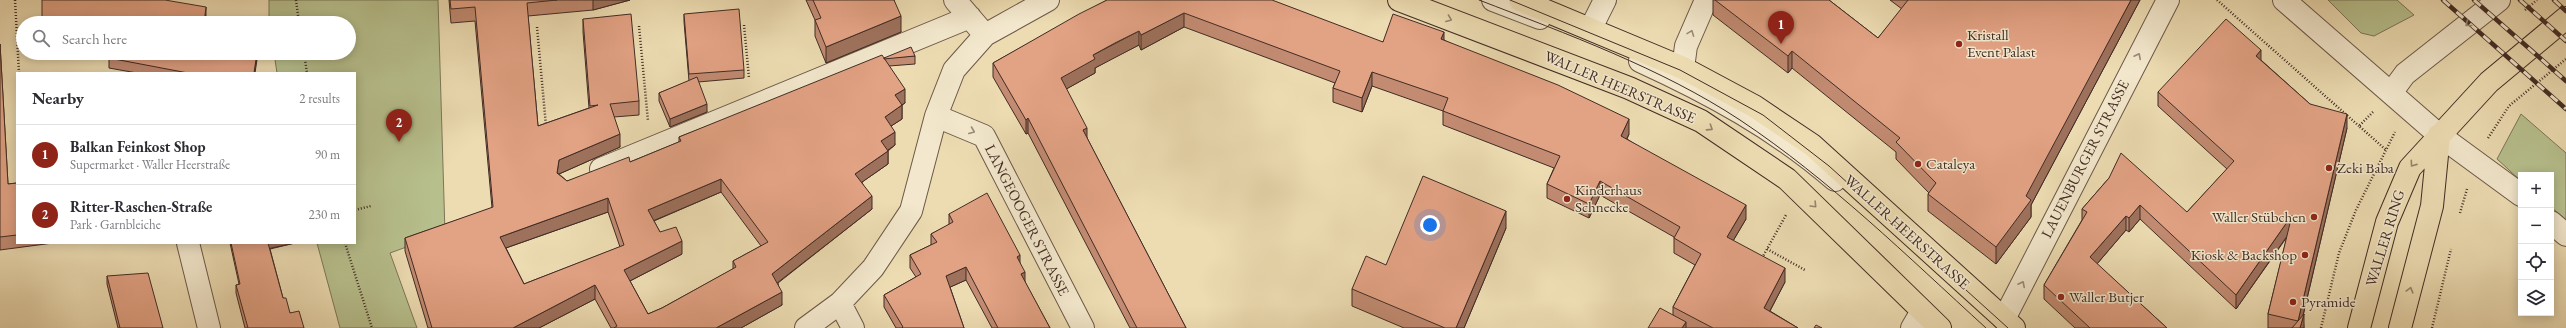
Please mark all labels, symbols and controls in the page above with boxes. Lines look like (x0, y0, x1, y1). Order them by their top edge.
pin: 1 (1768, 11, 1794, 44)
one-way arrow (1445, 14, 1452, 22)
search box (16, 16, 356, 60)
one-way arrow (2466, 20, 2473, 27)
place label: Kristall Event Palast (1967, 25, 2036, 61)
icon: search (30, 27, 52, 49)
text: Search here (62, 29, 127, 48)
one-way arrow (1687, 29, 1695, 36)
marker: Kristall Event Palast (1954, 39, 1964, 49)
street label: WALLER HEERSTRASSE (1542, 46, 1699, 127)
one-way arrow (2133, 53, 2141, 61)
street label: LAUENBURGER STRASSE (2036, 76, 2133, 241)
text: Nearby (32, 87, 84, 109)
text: 2 results (299, 90, 340, 107)
pin: 2 (386, 109, 412, 142)
one-way arrow (1706, 123, 1713, 130)
one-way arrow (967, 126, 975, 134)
text: Balkan Feinkost Shop (70, 137, 206, 156)
street label: LANGEOOGER STRASSE (981, 141, 1074, 299)
text: 1 (42, 146, 48, 163)
text: 90 m (315, 146, 340, 163)
place label: Cataleya (1926, 154, 1975, 173)
text: Supermarket · Waller Heerstraße (70, 156, 230, 173)
place label: Zeki Baba (2337, 158, 2394, 177)
marker: Cataleya (1913, 159, 1923, 169)
one-way arrow (2411, 159, 2418, 166)
marker: Zeki Baba (2324, 163, 2334, 173)
street label: WALLER HEERSTRASSE (1841, 170, 1975, 293)
map controls (2518, 172, 2554, 316)
button: + (2518, 172, 2554, 208)
place label: Kinderhaus Schnecke (1575, 180, 1642, 216)
street label: WALLER RING (2361, 187, 2408, 289)
marker: Kinderhaus Schnecke (1562, 194, 1572, 204)
text: Ritter-Raschen-Straße (70, 197, 212, 216)
one-way arrow (1809, 200, 1817, 208)
text: 2 (42, 206, 48, 223)
text: 230 m (309, 206, 340, 223)
place label: Waller Stübchen (2212, 207, 2306, 226)
button: − (2518, 208, 2554, 244)
marker: Waller Stübchen (2309, 212, 2319, 222)
your location (1420, 215, 1440, 235)
text: Park · Garnbleiche (70, 216, 161, 233)
button: locate (2518, 244, 2554, 280)
place label: Kiosk & Backshop (2191, 245, 2297, 264)
marker: Kiosk & Backshop (2300, 250, 2310, 260)
button: layers (2518, 280, 2554, 316)
one-way arrow (2017, 281, 2024, 289)
place label: Waller Butjer (2069, 287, 2144, 306)
one-way arrow (2405, 287, 2414, 294)
marker: Waller Butjer (2056, 292, 2066, 302)
place label: Pyramide (2301, 292, 2356, 311)
marker: Pyramide (2288, 297, 2298, 307)

